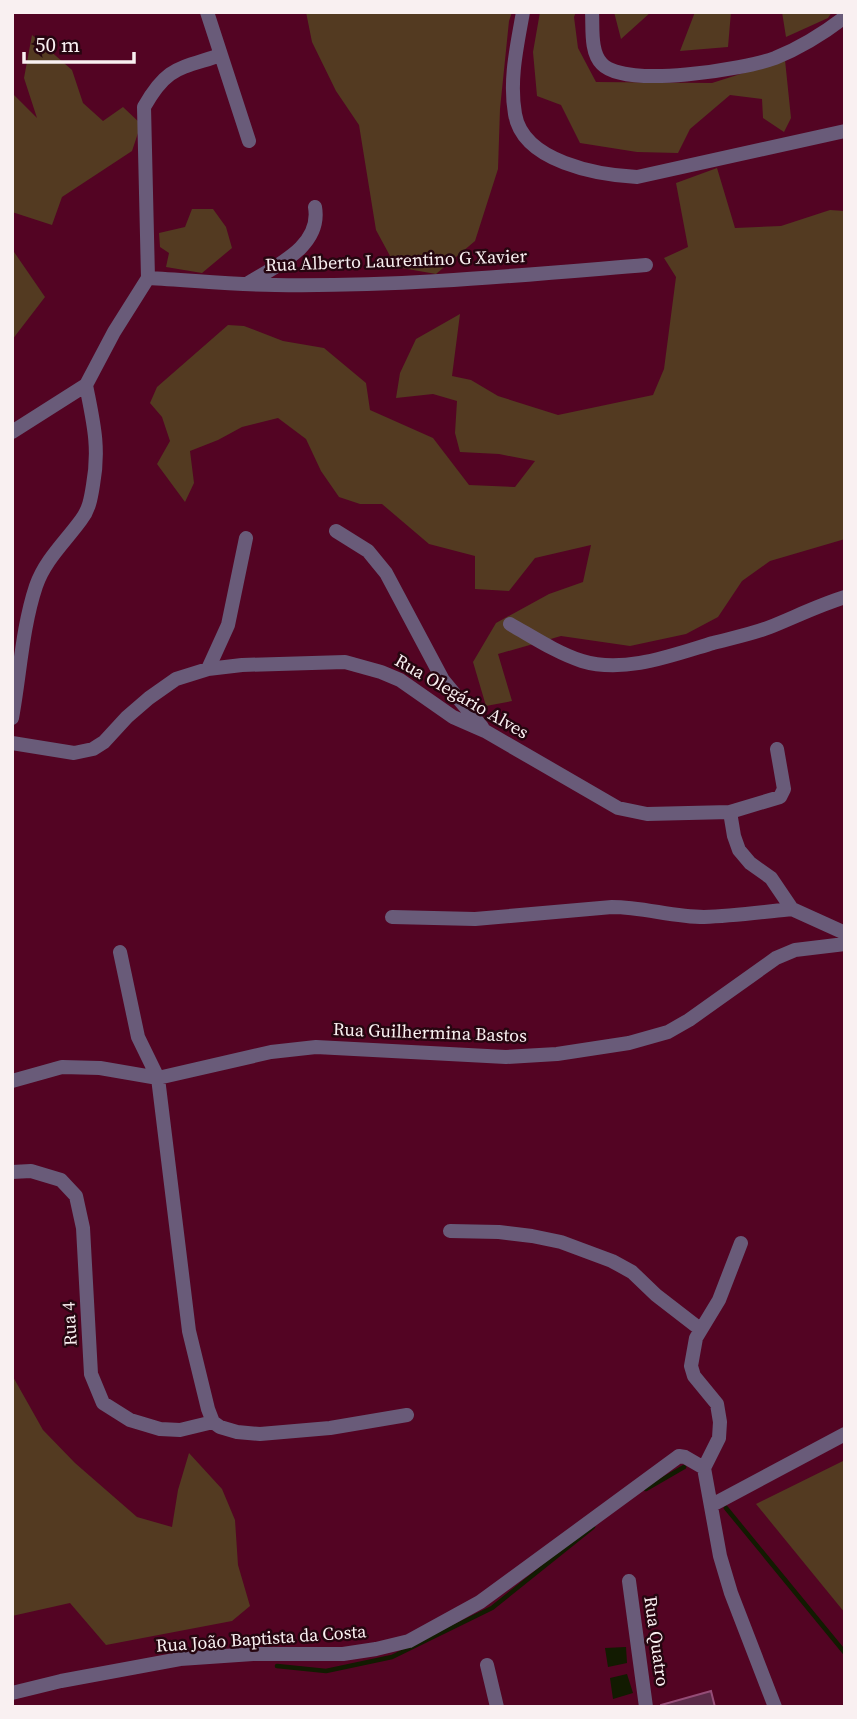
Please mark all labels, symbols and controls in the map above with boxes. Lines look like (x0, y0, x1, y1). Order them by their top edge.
scale bar (24, 21, 135, 65)
text: 50 m (35, 30, 80, 59)
street label: Rua Alberto Laurentino G Xavier (264, 243, 528, 277)
street label: Rua Olegário Alves (391, 648, 534, 745)
street label: Rua Guilhermina Bastos (333, 1016, 528, 1048)
street label: Rua 4 (55, 1301, 83, 1347)
street label: Rua Quatro (638, 1594, 676, 1688)
street label: Rua João Baptista da Costa (155, 1618, 368, 1658)

